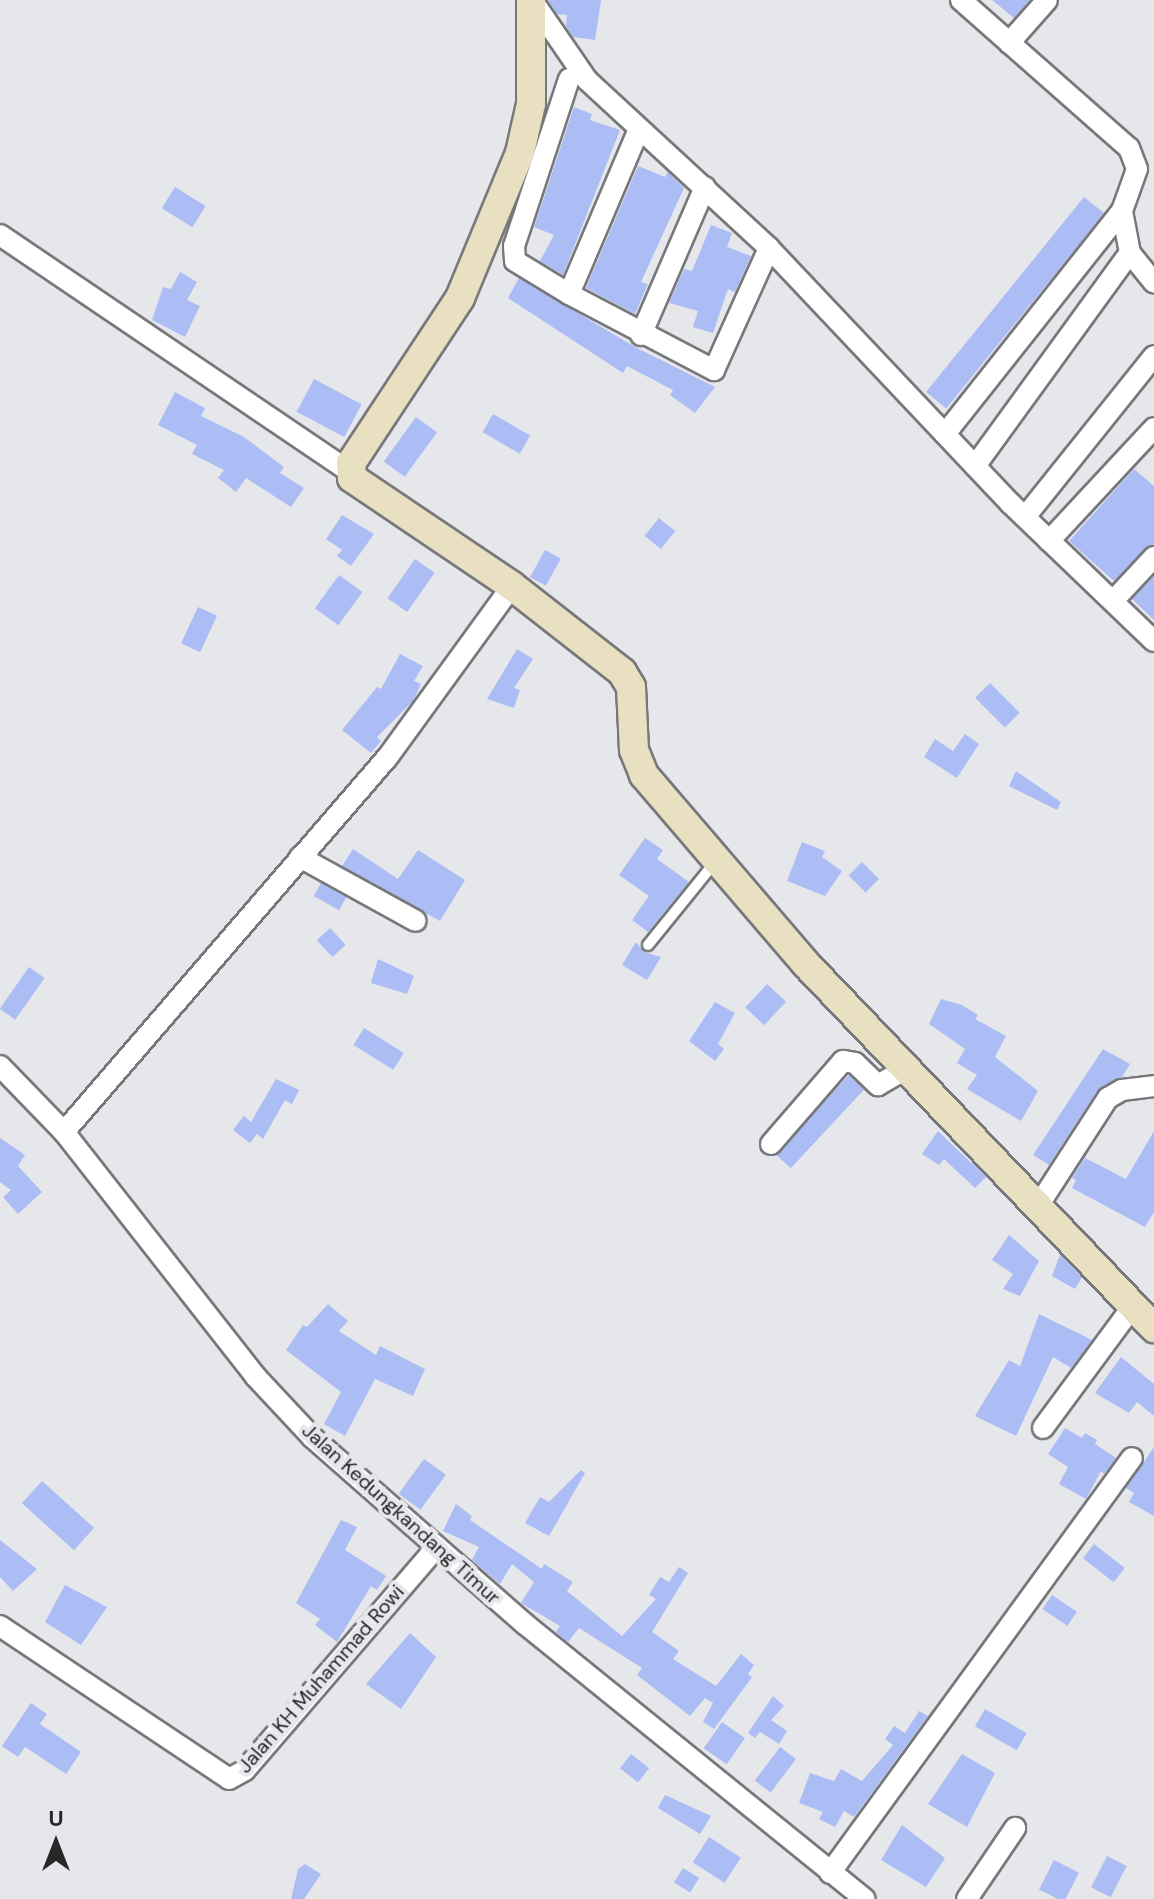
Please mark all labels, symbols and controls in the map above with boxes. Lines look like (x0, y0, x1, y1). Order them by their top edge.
street label: Jalan Kedungkandang Timur (297, 1419, 505, 1609)
street label: Jalan KH Muhammad Rowi (233, 1580, 409, 1778)
north arrow (16, 1803, 96, 1883)
text: U (48, 1804, 64, 1833)

